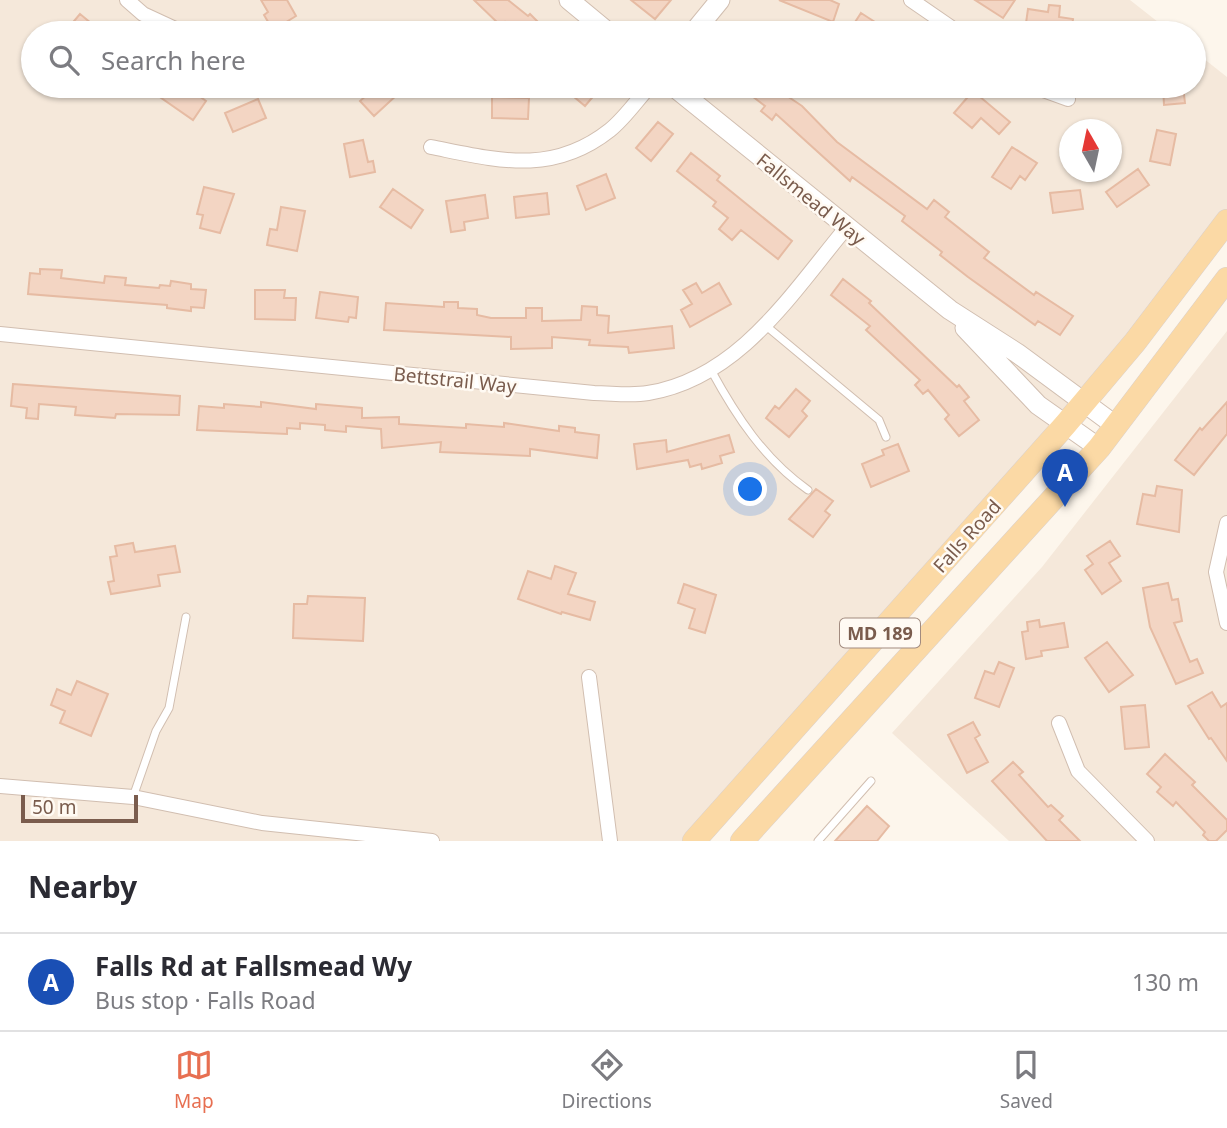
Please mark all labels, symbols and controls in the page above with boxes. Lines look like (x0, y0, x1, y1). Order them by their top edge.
search box (21, 21, 1206, 98)
icon: search (45, 41, 83, 79)
text: Search here (101, 42, 246, 78)
north arrow (1059, 119, 1122, 182)
street label: Fallsmead Way (751, 147, 871, 251)
street label: Bettstrail Way (392, 361, 518, 399)
pin: A (1042, 449, 1088, 507)
your location (733, 472, 767, 506)
street label: Falls Road (927, 494, 1007, 578)
road number: MD 189 (840, 618, 920, 648)
scale bar (21, 792, 138, 824)
text: 50 m (32, 794, 76, 820)
text: Nearby (28, 866, 137, 907)
text: Falls Rd at Fallsmead Wy (95, 948, 412, 984)
text: A (43, 966, 59, 998)
text: 130 m (1132, 966, 1199, 998)
text: Bus stop · Falls Road (95, 984, 316, 1016)
tab: Map (174, 1046, 214, 1114)
tab: Directions (562, 1046, 652, 1114)
tab: Saved (1000, 1046, 1053, 1114)

